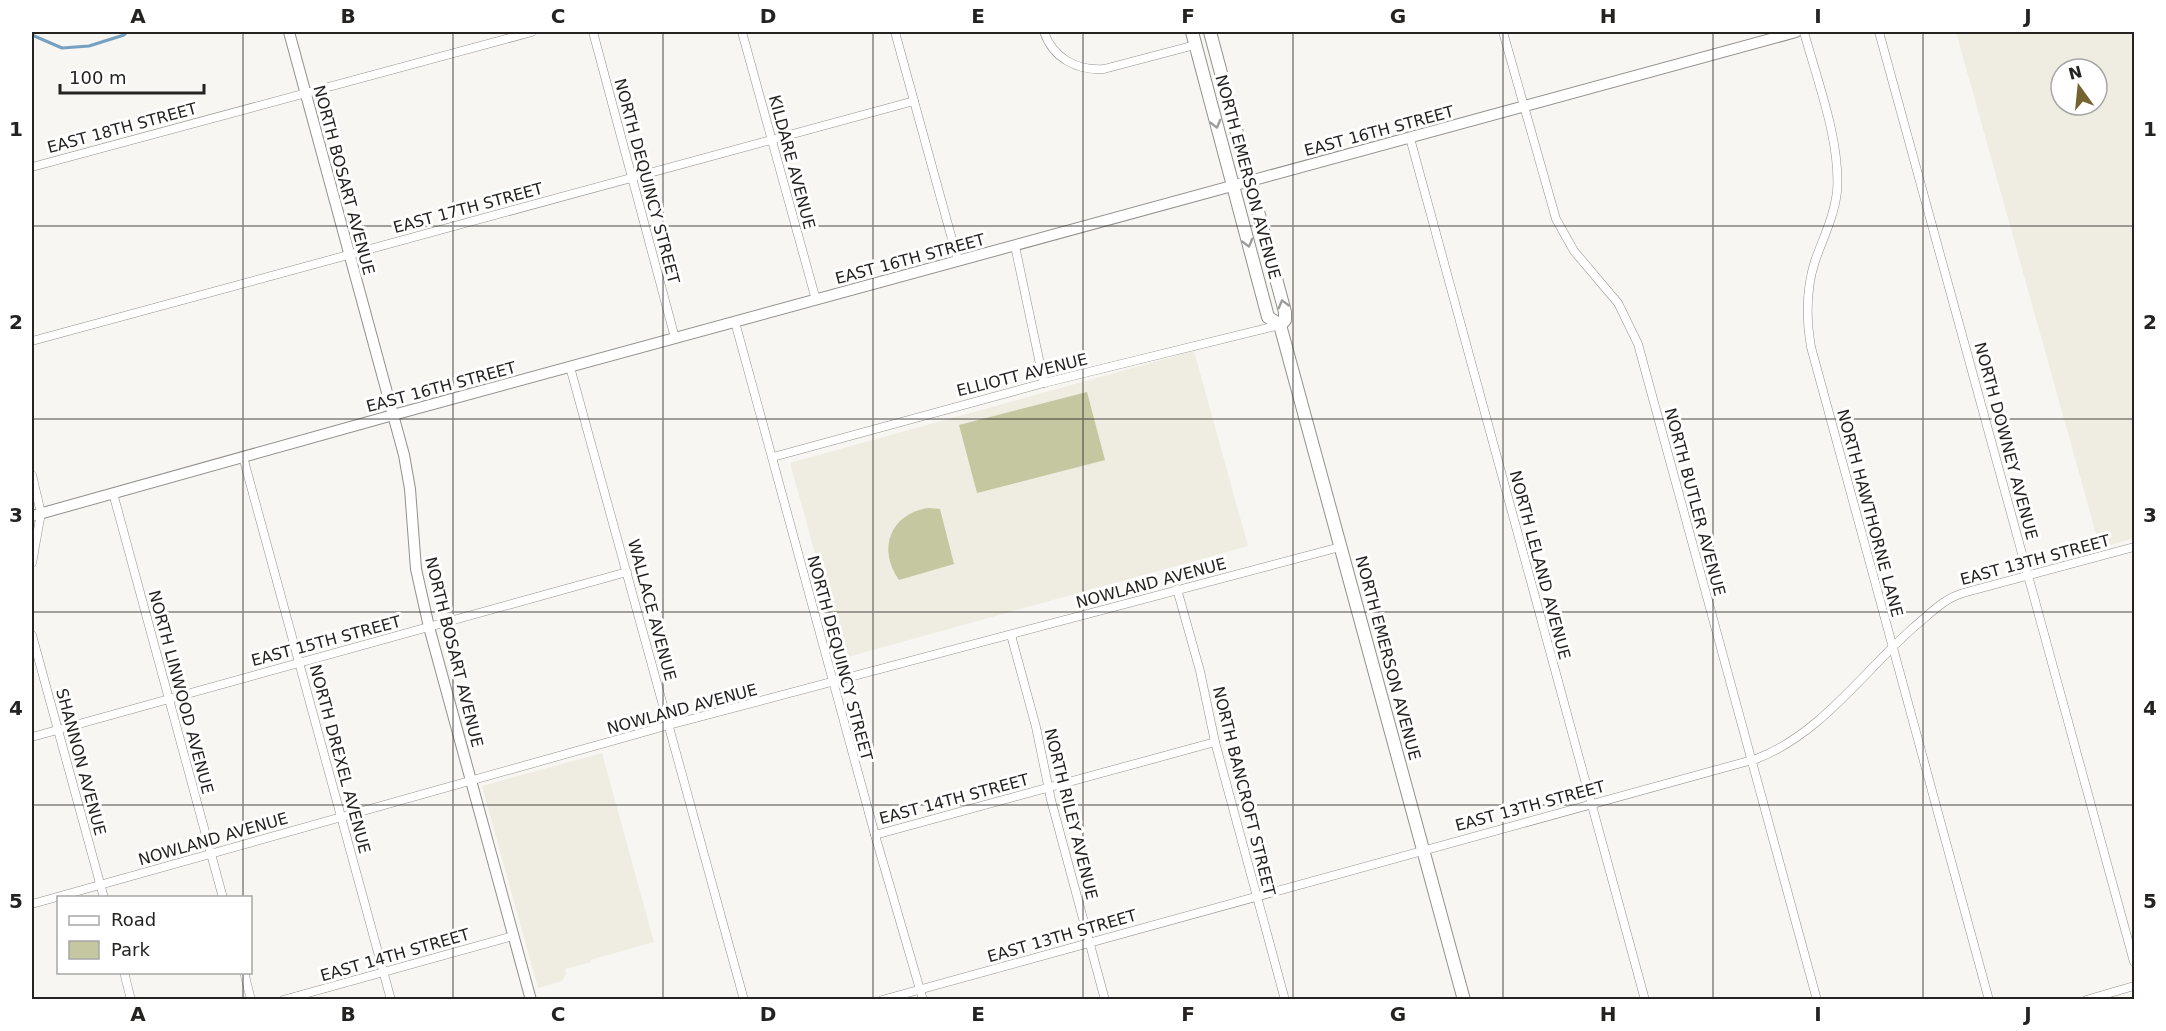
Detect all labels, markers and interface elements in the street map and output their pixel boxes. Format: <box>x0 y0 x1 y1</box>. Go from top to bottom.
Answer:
text: A <box>130 4 146 28</box>
text: B <box>340 4 356 28</box>
text: C <box>551 4 565 28</box>
text: D <box>760 4 776 28</box>
text: E <box>971 4 985 28</box>
text: F <box>1181 4 1195 28</box>
text: G <box>1390 4 1406 28</box>
text: H <box>1600 4 1616 28</box>
text: I <box>1814 4 1822 28</box>
text: J <box>2022 4 2032 28</box>
scale bar <box>60 57 204 95</box>
north arrow <box>2049 57 2109 117</box>
text: N <box>2066 62 2084 84</box>
text: 100 m <box>69 67 127 88</box>
street label: NORTH EMERSON AVENUE <box>1212 73 1284 281</box>
street label: NORTH DEQUINCY STREET <box>610 76 684 286</box>
street label: NORTH BOSART AVENUE <box>310 83 378 277</box>
street label: KILDARE AVENUE <box>765 93 819 231</box>
street label: EAST 18TH STREET <box>45 99 199 157</box>
street label: EAST 16TH STREET <box>1302 102 1456 160</box>
text: 1 <box>9 117 23 141</box>
text: 1 <box>2143 117 2157 141</box>
one-way arrow <box>1209 119 1222 129</box>
street label: EAST 17TH STREET <box>391 179 545 237</box>
street label: EAST 16TH STREET <box>833 230 987 288</box>
one-way arrow <box>1241 238 1254 248</box>
one-way arrow <box>1277 299 1290 309</box>
text: 2 <box>9 310 23 334</box>
text: 2 <box>2143 310 2157 334</box>
street label: NORTH DOWNEY AVENUE <box>1970 340 2042 542</box>
street label: ELLIOTT AVENUE <box>955 350 1089 400</box>
street label: EAST 16TH STREET <box>364 358 518 416</box>
street label: NORTH BUTLER AVENUE <box>1661 406 1729 598</box>
street label: NORTH HAWTHORNE LANE <box>1833 407 1907 619</box>
street label: NORTH LELAND AVENUE <box>1506 468 1574 662</box>
text: 3 <box>9 503 23 527</box>
text: 3 <box>2143 503 2157 527</box>
street label: EAST 13TH STREET <box>1958 531 2112 589</box>
street label: WALLACE AVENUE <box>624 537 680 683</box>
street label: NORTH DEQUINCY STREET <box>803 553 877 763</box>
street label: NOWLAND AVENUE <box>1074 554 1228 612</box>
street label: NORTH EMERSON AVENUE <box>1352 554 1424 762</box>
street label: NORTH BOSART AVENUE <box>421 555 487 749</box>
street label: NORTH LINWOOD AVENUE <box>145 588 217 796</box>
street label: EAST 15TH STREET <box>249 612 403 670</box>
street label: NORTH DREXEL AVENUE <box>306 662 374 856</box>
street label: NOWLAND AVENUE <box>605 680 759 738</box>
street label: NORTH BANCROFT STREET <box>1209 684 1279 898</box>
street label: SHANNON AVENUE <box>52 686 110 838</box>
text: 4 <box>9 696 23 720</box>
text: 4 <box>2143 696 2157 720</box>
street label: NORTH RILEY AVENUE <box>1041 726 1101 902</box>
street label: EAST 14TH STREET <box>877 770 1031 828</box>
street label: EAST 13TH STREET <box>1453 777 1607 835</box>
street label: NOWLAND AVENUE <box>136 809 290 869</box>
text: 5 <box>9 889 23 913</box>
text: 5 <box>2143 889 2157 913</box>
legend <box>57 896 252 974</box>
street label: EAST 13TH STREET <box>985 906 1139 966</box>
text: Road <box>111 909 156 930</box>
street label: EAST 14TH STREET <box>318 925 472 985</box>
text: Park <box>111 939 150 960</box>
text: A <box>130 1002 146 1026</box>
text: B <box>340 1002 356 1026</box>
text: C <box>551 1002 565 1026</box>
text: D <box>760 1002 776 1026</box>
text: E <box>971 1002 985 1026</box>
text: F <box>1181 1002 1195 1026</box>
text: G <box>1390 1002 1406 1026</box>
text: H <box>1600 1002 1616 1026</box>
text: I <box>1814 1002 1822 1026</box>
text: J <box>2022 1002 2032 1026</box>

